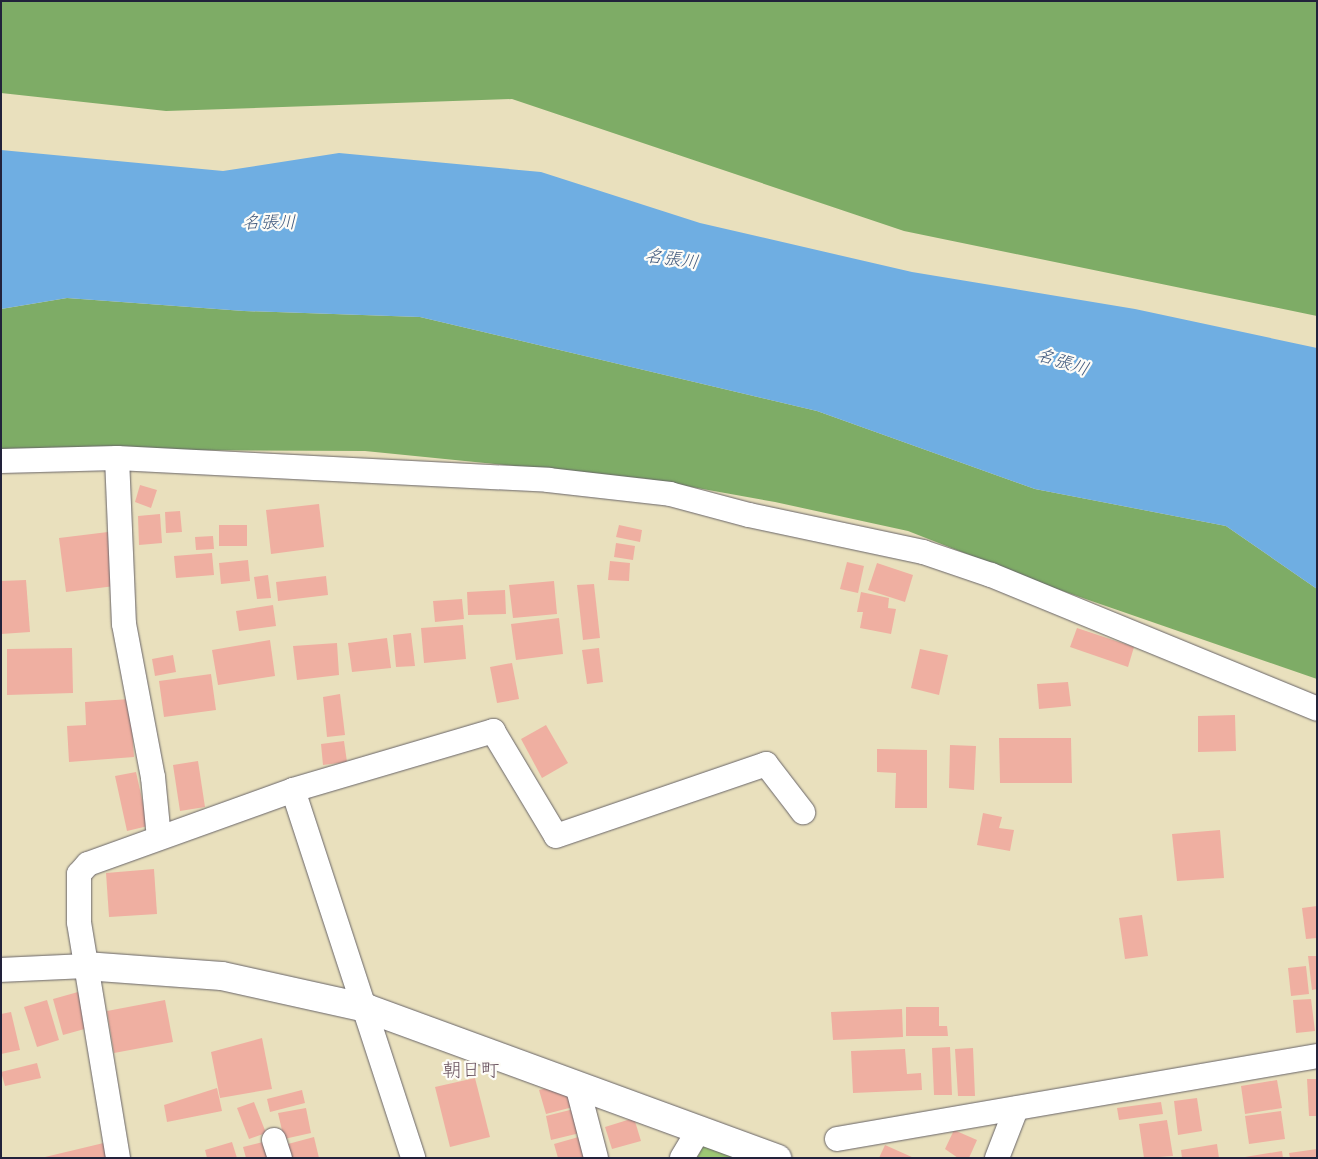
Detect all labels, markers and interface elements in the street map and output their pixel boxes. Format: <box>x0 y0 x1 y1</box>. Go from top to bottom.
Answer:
water label: 名張川 <box>242 210 296 232</box>
water label: 名張川 <box>644 244 700 272</box>
water label: 名張川 <box>1034 342 1092 380</box>
district label: 朝日町 <box>443 1058 499 1080</box>

